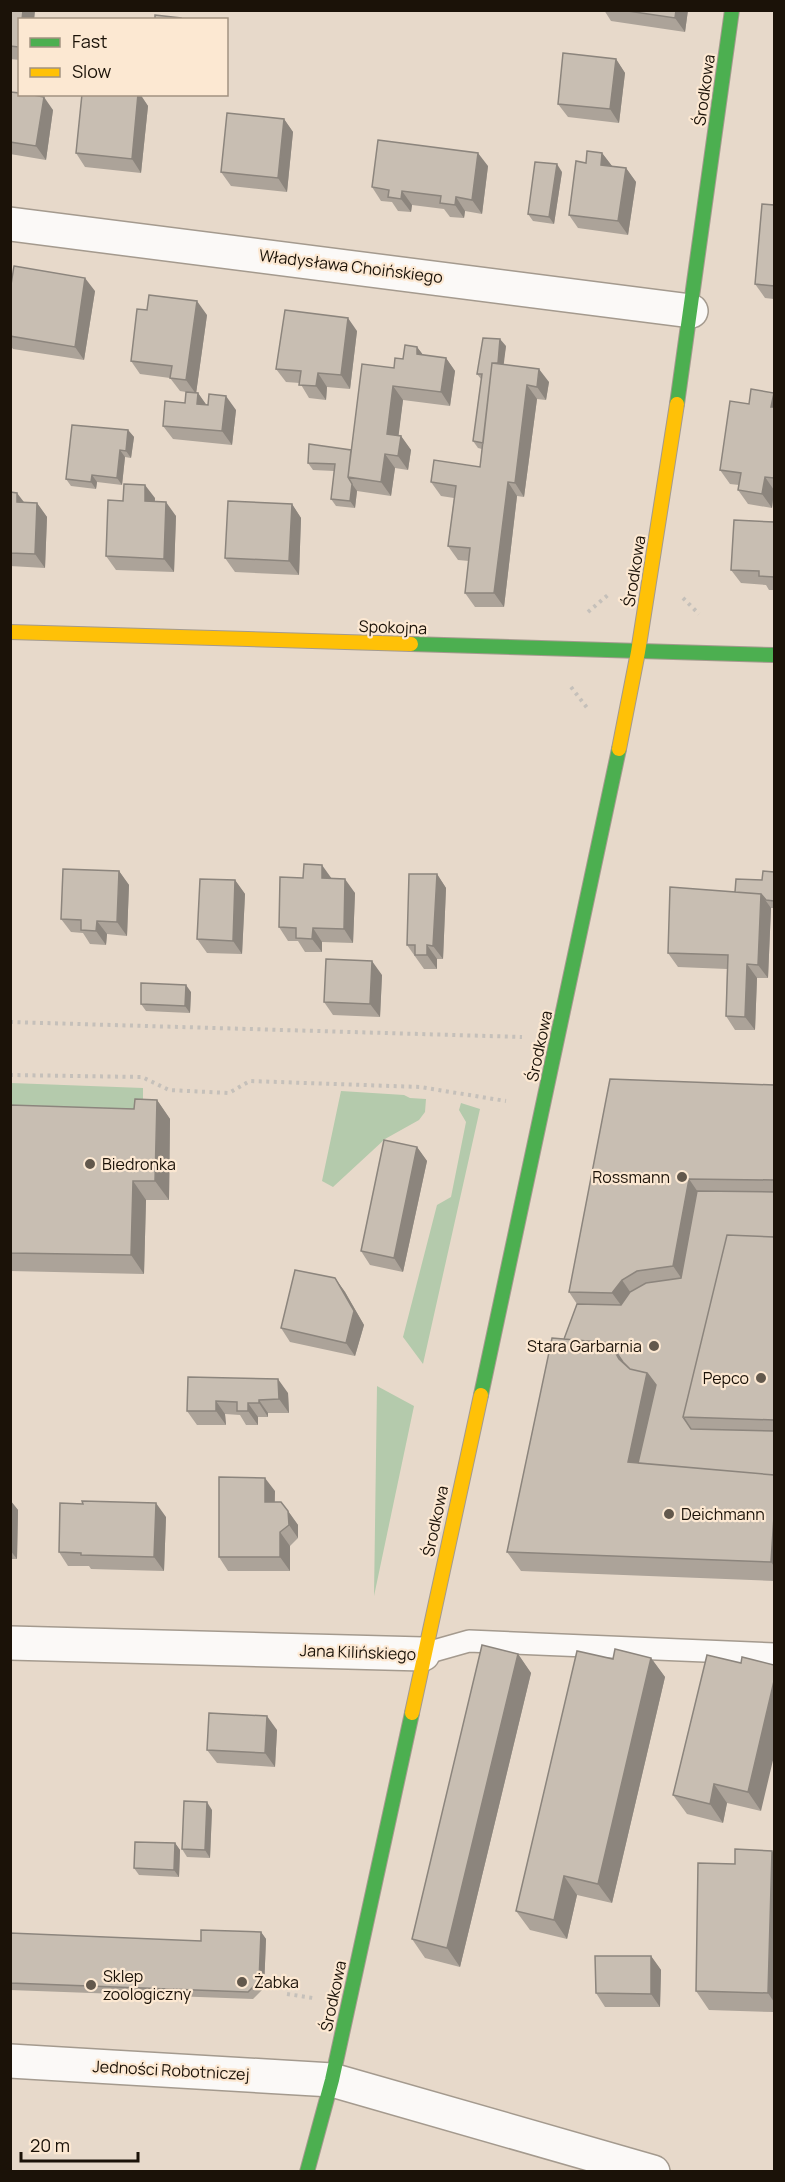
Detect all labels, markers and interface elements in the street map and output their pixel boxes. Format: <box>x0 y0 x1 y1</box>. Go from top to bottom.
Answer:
legend <box>18 18 228 96</box>
text: Fast <box>72 29 107 53</box>
street label: Środkowa <box>688 53 720 127</box>
text: Slow <box>72 59 112 83</box>
street label: Władysława Choińskiego <box>258 244 444 288</box>
street label: Środkowa <box>618 534 650 608</box>
street label: Spokojna <box>358 615 428 639</box>
street label: Środkowa <box>521 1008 557 1084</box>
place label: Biedronka <box>102 1153 176 1175</box>
marker: Biedronka <box>83 1157 97 1171</box>
place label: Rossmann <box>592 1166 670 1188</box>
marker: Rossmann <box>675 1170 689 1184</box>
place label: Stara Garbarnia <box>527 1335 642 1357</box>
marker: Stara Garbarnia <box>647 1339 661 1353</box>
place label: Pepco <box>703 1367 749 1389</box>
marker: Pepco <box>754 1371 768 1385</box>
street label: Środkowa <box>417 1483 453 1559</box>
place label: Deichmann <box>681 1503 765 1525</box>
marker: Deichmann <box>662 1507 676 1521</box>
street label: Jana Kilińskiego <box>299 1639 417 1665</box>
street label: Środkowa <box>315 1958 351 2034</box>
place label: Sklep zoologiczny <box>103 1965 192 2005</box>
place label: Żabka <box>254 1971 299 1993</box>
marker: Żabka <box>235 1975 249 1989</box>
marker: Sklep zoologiczny <box>84 1978 98 1992</box>
street label: Jedności Robotniczej <box>92 2055 250 2085</box>
scale bar <box>21 2125 138 2163</box>
text: 20 m <box>30 2133 70 2157</box>

